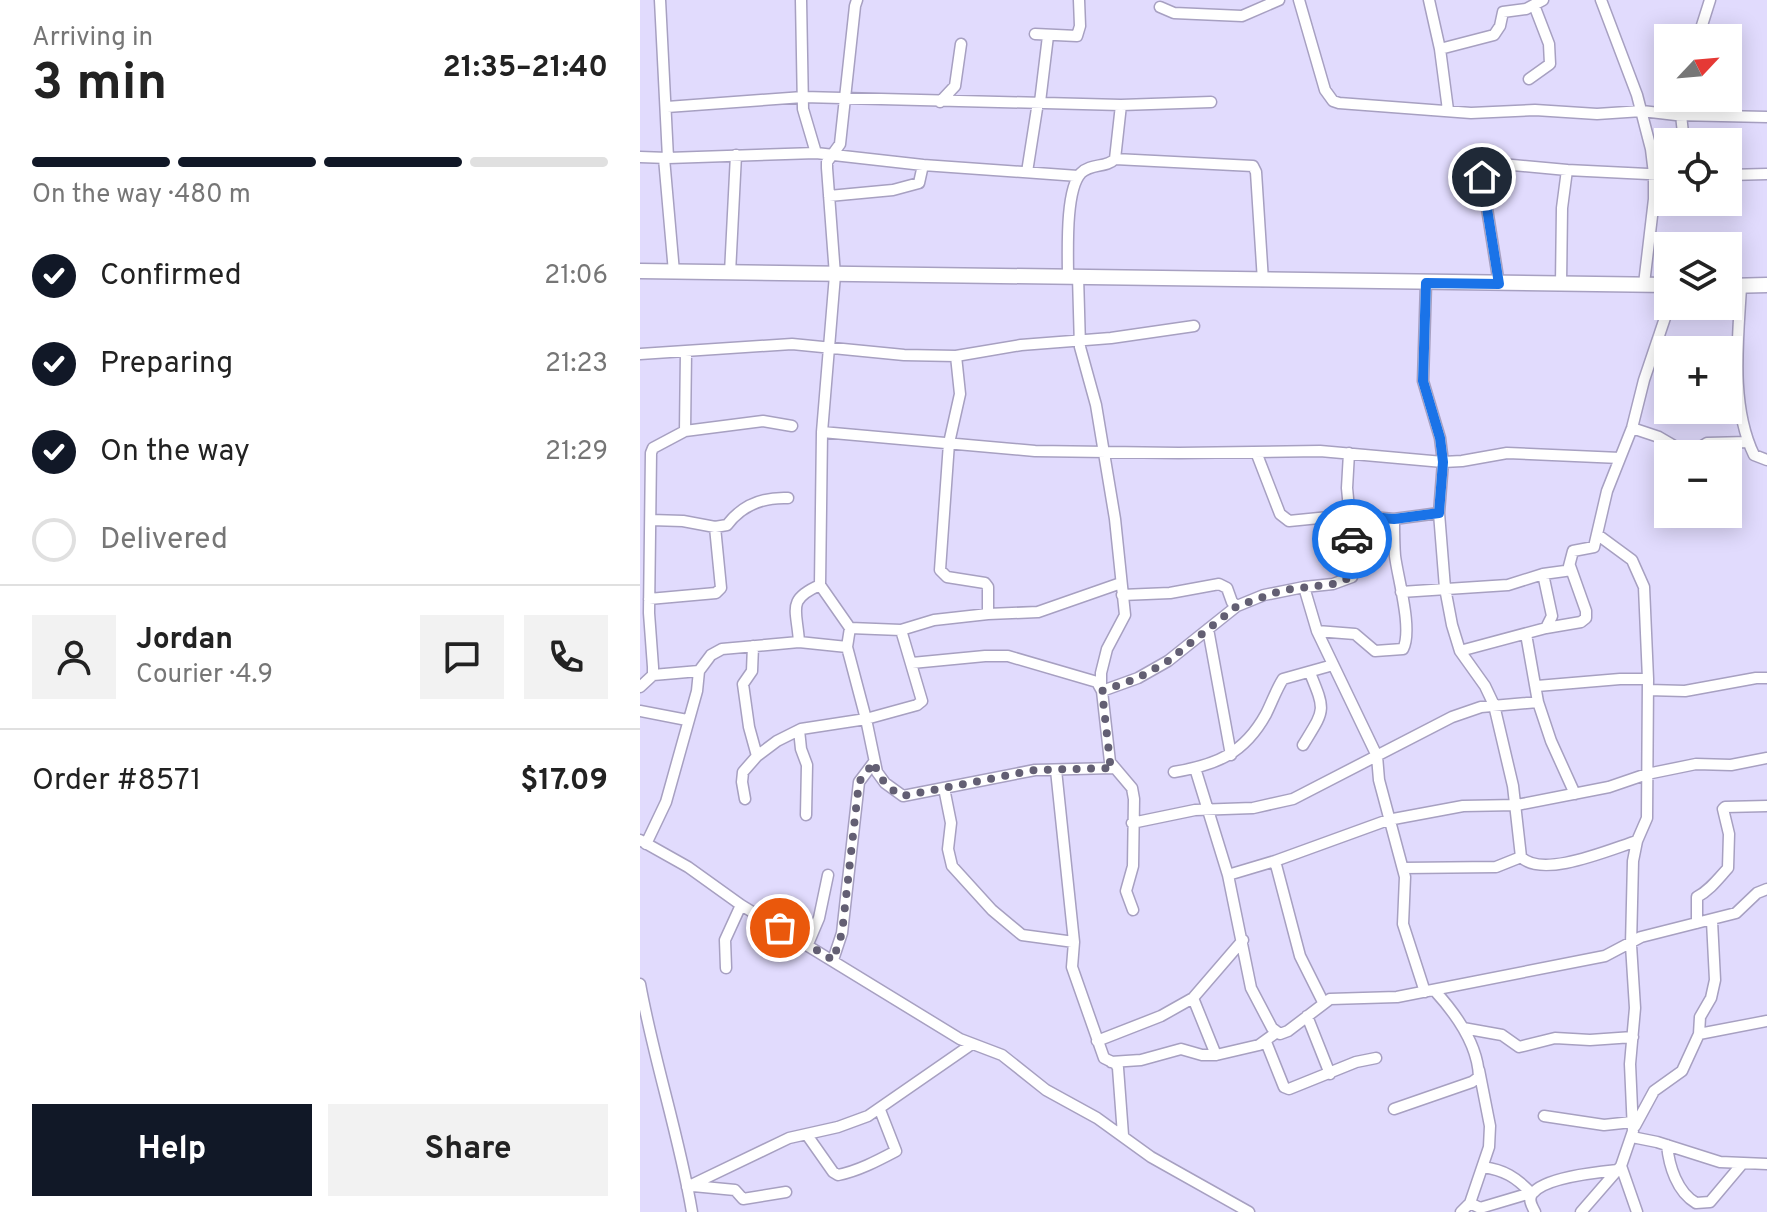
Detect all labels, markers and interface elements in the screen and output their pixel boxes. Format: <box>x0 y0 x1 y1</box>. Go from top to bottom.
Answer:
text: Arriving in <box>32 22 153 55</box>
north arrow <box>1654 24 1742 112</box>
map controls <box>1654 24 1742 528</box>
text: 21:35–21:40 <box>442 50 608 87</box>
text: 3 min <box>32 52 167 118</box>
button: locate <box>1654 128 1742 216</box>
pin <box>1448 143 1516 211</box>
icon: home <box>1460 155 1504 199</box>
text: On the way · 480 m <box>32 179 251 212</box>
button: layers <box>1654 232 1742 320</box>
icon: check <box>32 254 76 298</box>
text: Confirmed <box>100 258 242 295</box>
text: 21:06 <box>544 260 608 293</box>
button: + <box>1654 336 1742 424</box>
icon: check <box>32 342 76 386</box>
text: Preparing <box>100 346 233 383</box>
text: 21:23 <box>545 348 608 381</box>
icon: check <box>32 430 76 474</box>
text: On the way <box>100 434 250 471</box>
text: 21:29 <box>545 436 608 469</box>
button: − <box>1654 440 1742 528</box>
courier <box>1312 499 1392 579</box>
icon: car <box>1330 517 1374 561</box>
text: Delivered <box>100 522 228 559</box>
button: person <box>32 615 116 699</box>
button: chat <box>420 615 504 699</box>
button: phone <box>524 615 608 699</box>
text: Jordan <box>136 622 233 659</box>
text: Courier · 4.9 <box>136 659 273 692</box>
text: Order #8571 <box>32 763 202 800</box>
text: $17.09 <box>520 763 608 800</box>
pin <box>746 894 814 962</box>
icon: bag <box>758 906 802 950</box>
button: Help <box>32 1104 312 1196</box>
button: Share <box>328 1104 608 1196</box>

